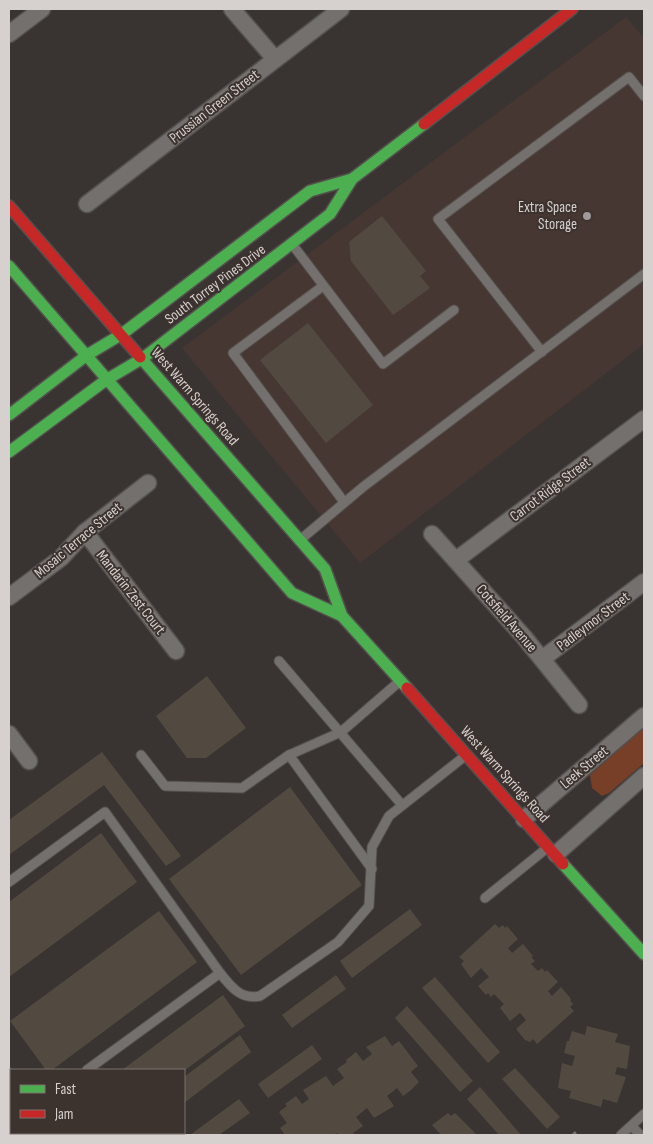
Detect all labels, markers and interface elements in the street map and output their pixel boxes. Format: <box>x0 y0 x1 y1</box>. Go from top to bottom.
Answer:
street label: Prussian Green Street <box>166 65 263 147</box>
place label: Extra Space Storage <box>518 198 577 234</box>
marker: Extra Space Storage <box>581 210 593 222</box>
street label: South Torrey Pines Drive <box>161 240 270 329</box>
street label: West Warm Springs Road <box>147 343 243 449</box>
street label: Carrot Ridge Street <box>506 453 595 526</box>
street label: Mosaic Terrace Street <box>31 498 126 583</box>
street label: Mandarin Zest Court <box>92 546 170 639</box>
street label: Cotsfield Avenue <box>472 580 541 656</box>
street label: Padleymor Street <box>553 587 634 655</box>
street label: West Warm Springs Road <box>456 722 553 827</box>
street label: Leek Street <box>556 741 613 793</box>
legend <box>10 1069 185 1134</box>
text: Fast <box>55 1080 77 1099</box>
text: Jam <box>54 1105 73 1124</box>

